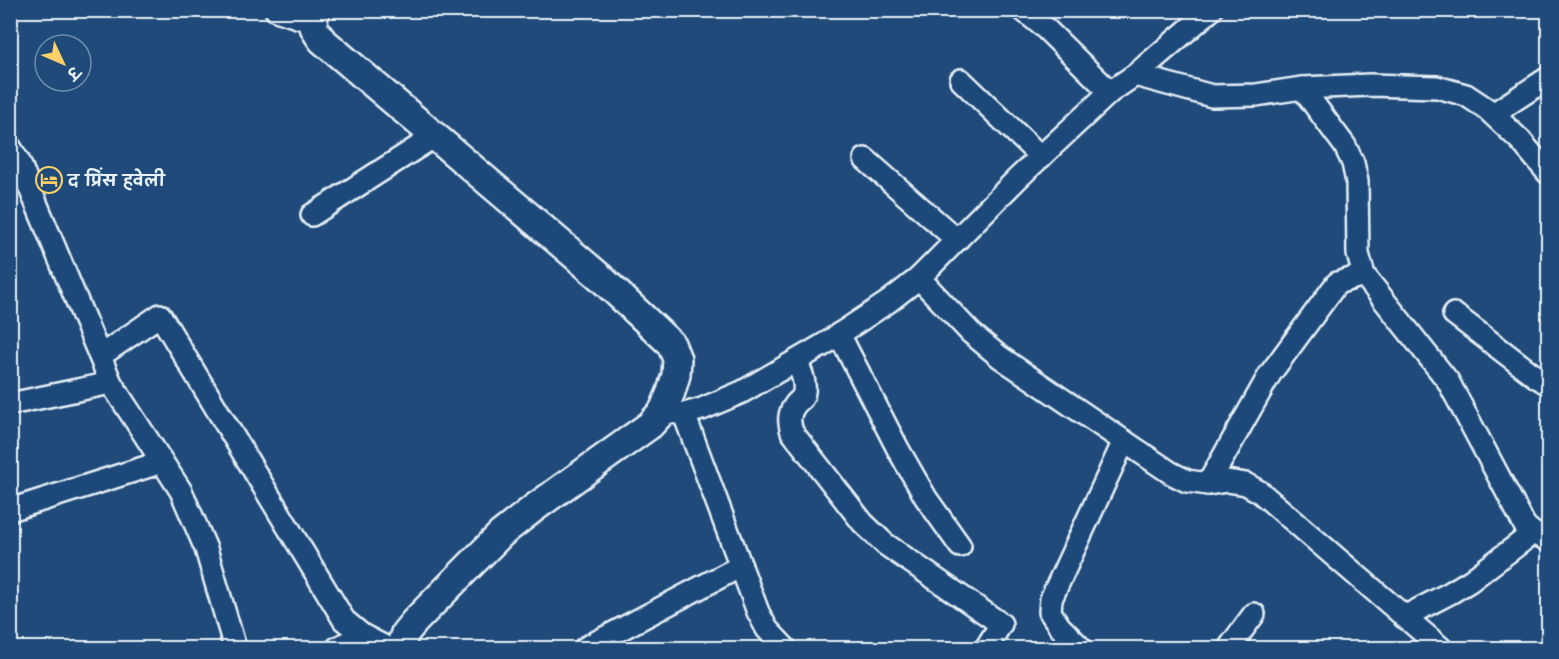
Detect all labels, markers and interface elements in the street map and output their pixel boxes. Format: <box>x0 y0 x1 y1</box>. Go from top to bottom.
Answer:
north arrow <box>33 33 93 93</box>
text: उ <box>61 60 86 85</box>
hotel icon: द प्रिंस हवेली <box>34 165 64 195</box>
place label: द प्रिंस हवेली <box>66 167 166 192</box>

